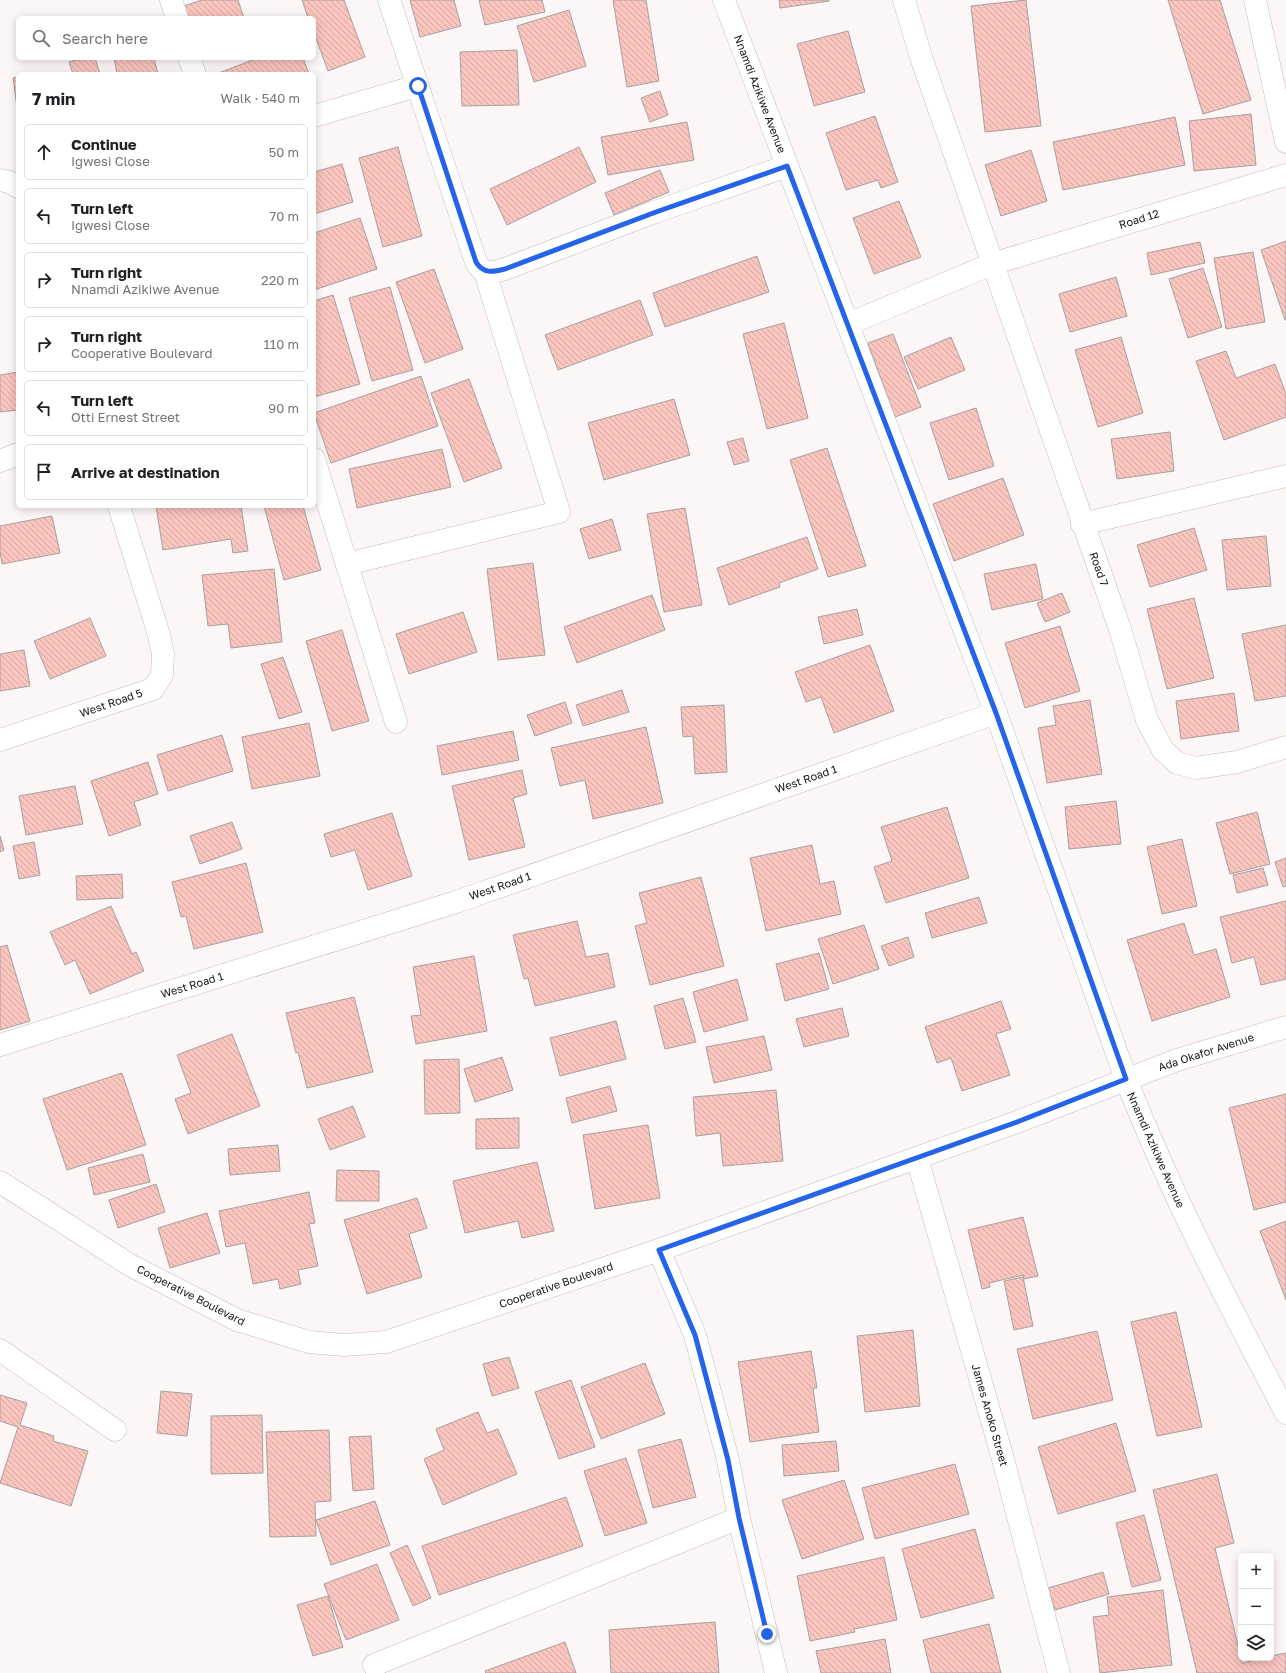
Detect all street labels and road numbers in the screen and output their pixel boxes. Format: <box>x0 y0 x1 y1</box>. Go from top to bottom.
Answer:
street label: Nnamdi Azikiwe Avenue <box>732 33 789 155</box>
street label: Road 12 <box>1117 206 1161 231</box>
street label: Road 7 <box>1087 550 1112 588</box>
street label: West Road 5 <box>78 686 144 719</box>
street label: West Road 1 <box>773 762 838 795</box>
street label: West Road 1 <box>467 869 532 902</box>
street label: West Road 1 <box>159 969 225 1000</box>
street label: Ada Okafor Avenue <box>1156 1030 1255 1073</box>
street label: Nnamdi Azikiwe Avenue <box>1125 1090 1188 1210</box>
street label: Cooperative Boulevard <box>497 1259 615 1310</box>
street label: Cooperative Boulevard <box>135 1262 248 1328</box>
street label: James Anoko Street <box>970 1362 1011 1467</box>

